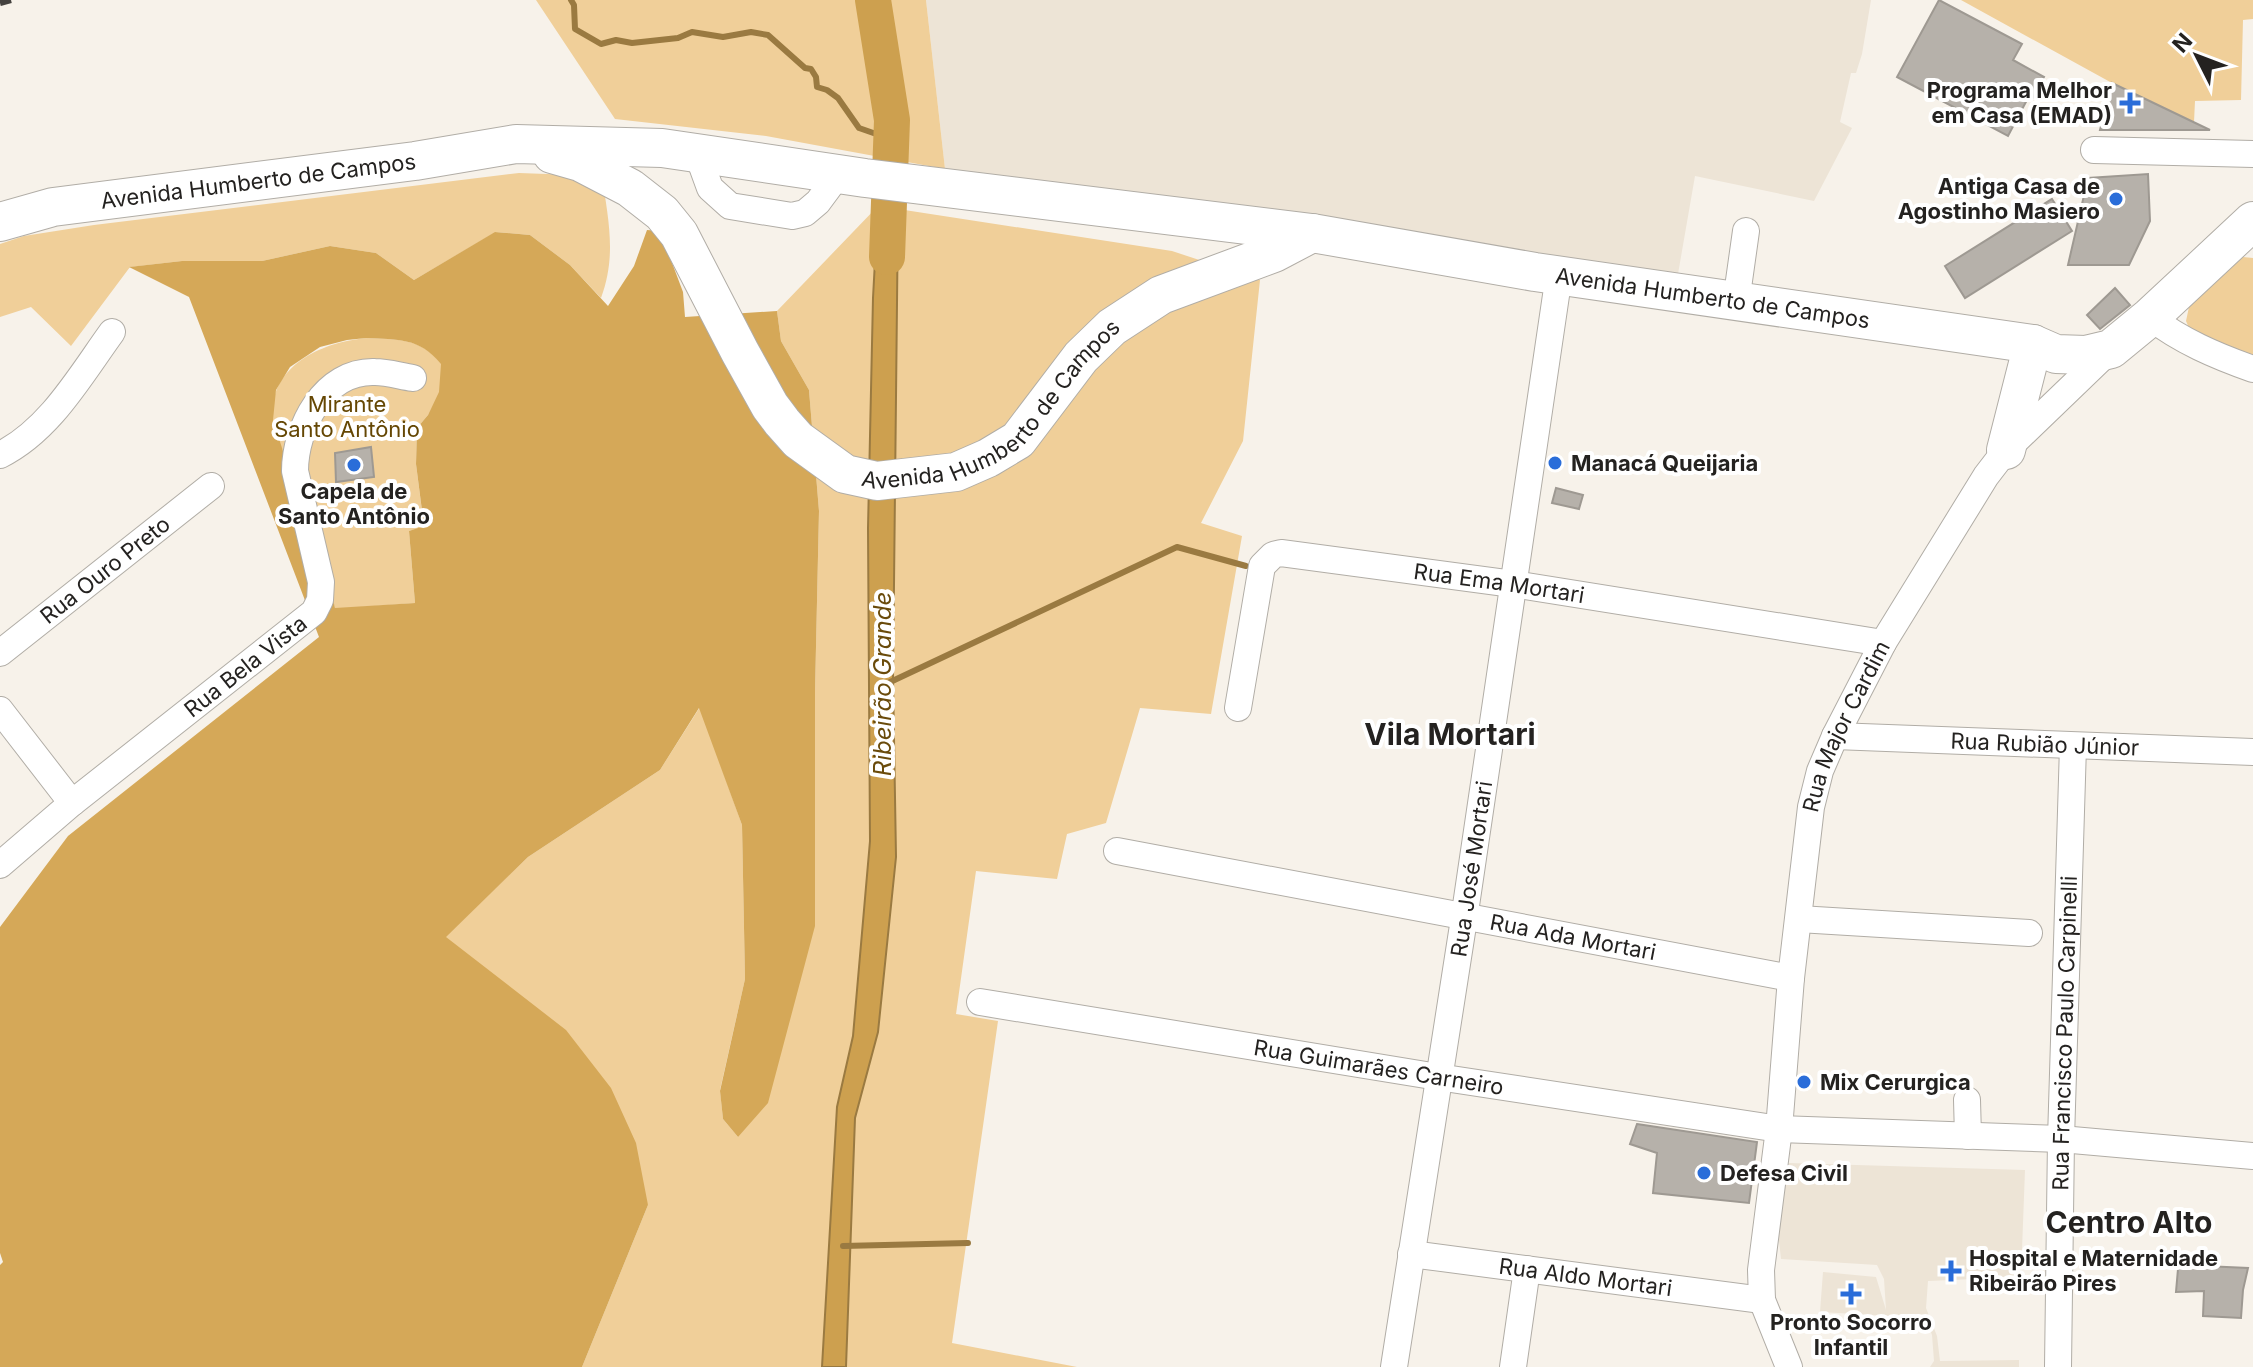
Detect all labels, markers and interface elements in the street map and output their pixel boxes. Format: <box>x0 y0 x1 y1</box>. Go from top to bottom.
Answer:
north arrow <box>2157 16 2237 96</box>
text: N <box>2167 28 2197 58</box>
place label: Programa Melhor em Casa (EMAD) <box>1927 77 2112 128</box>
marker: Programa Melhor em Casa (EMAD) <box>2119 92 2141 114</box>
street label: Avenida Humberto de Campos <box>99 148 417 214</box>
place label: Antiga Casa de Agostinho Masiero <box>1898 173 2100 224</box>
marker: Antiga Casa de Agostinho Masiero <box>2107 190 2125 208</box>
street label: Avenida Humberto de Campos <box>1554 262 1872 333</box>
street label: Avenida Humberto de Campos <box>859 314 1125 494</box>
park label: Mirante Santo Antônio <box>274 391 420 442</box>
place label: Manacá Queijaria <box>1571 450 1758 476</box>
marker: Manacá Queijaria <box>1546 454 1564 472</box>
marker: Capela de Santo Antônio <box>345 456 363 474</box>
place label: Capela de Santo Antônio <box>278 478 430 529</box>
street label: Rua Ouro Preto <box>35 511 175 629</box>
street label: Rua Ema Mortari <box>1412 558 1586 608</box>
water label: Ribeirão Grande <box>868 592 897 776</box>
street label: Rua Bela Vista <box>179 610 312 722</box>
street label: Rua Major Cardim <box>1797 636 1895 815</box>
district label: Vila Mortari <box>1364 716 1536 752</box>
street label: Rua Rubião Júnior <box>1950 727 2140 761</box>
street label: Rua José Mortari <box>1445 779 1497 959</box>
street label: Rua Francisco Paulo Carpinelli <box>2047 875 2082 1191</box>
street label: Rua Ada Mortari <box>1488 909 1658 965</box>
street label: Rua Guimarães Carneiro <box>1252 1034 1506 1100</box>
place label: Mix Cerurgica <box>1820 1069 1971 1095</box>
marker: Mix Cerurgica <box>1795 1073 1813 1091</box>
place label: Defesa Civil <box>1720 1160 1848 1186</box>
marker: Defesa Civil <box>1695 1164 1713 1182</box>
district label: Centro Alto <box>2046 1204 2212 1240</box>
place label: Hospital e Maternidade Ribeirão Pires <box>1969 1245 2218 1296</box>
street label: Rua Aldo Mortari <box>1497 1253 1674 1301</box>
marker: Hospital e Maternidade Ribeirão Pires <box>1940 1260 1962 1282</box>
marker: Pronto Socorro Infantil <box>1840 1283 1862 1305</box>
place label: Pronto Socorro Infantil <box>1770 1309 1932 1360</box>

